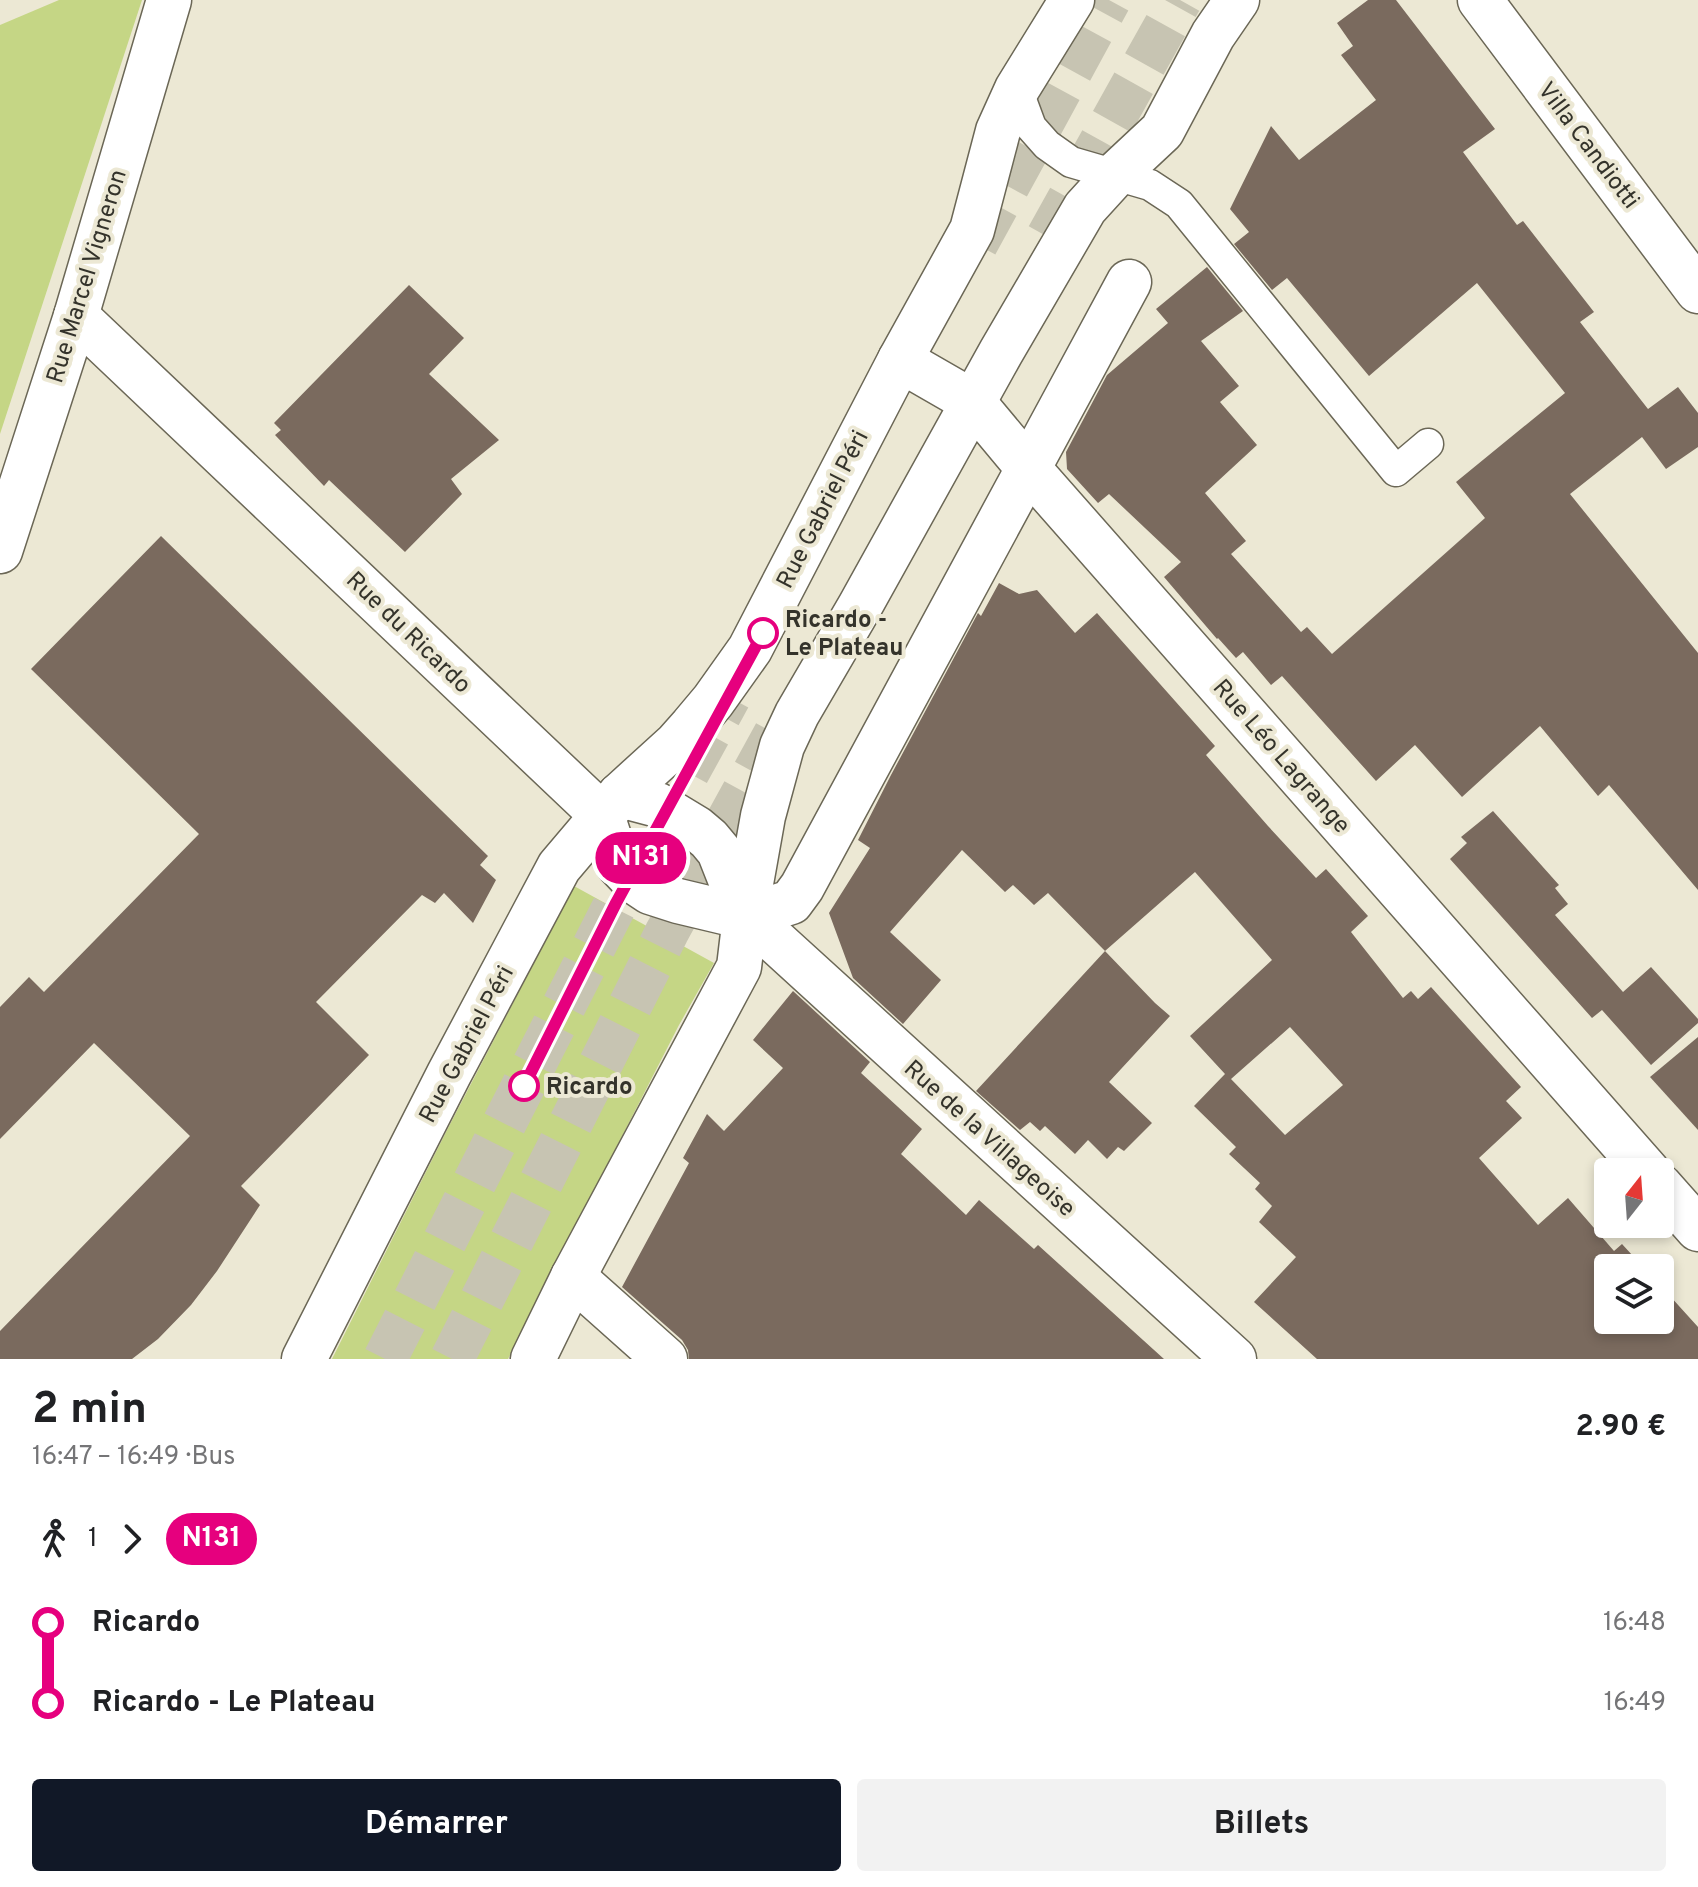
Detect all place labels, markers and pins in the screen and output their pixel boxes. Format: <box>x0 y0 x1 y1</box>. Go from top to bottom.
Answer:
place label: Ricardo - Le Plateau <box>785 606 903 664</box>
marker: Ricardo - Le Plateau <box>748 618 778 648</box>
marker: Ricardo <box>509 1071 539 1101</box>
place label: Ricardo <box>546 1073 633 1103</box>

